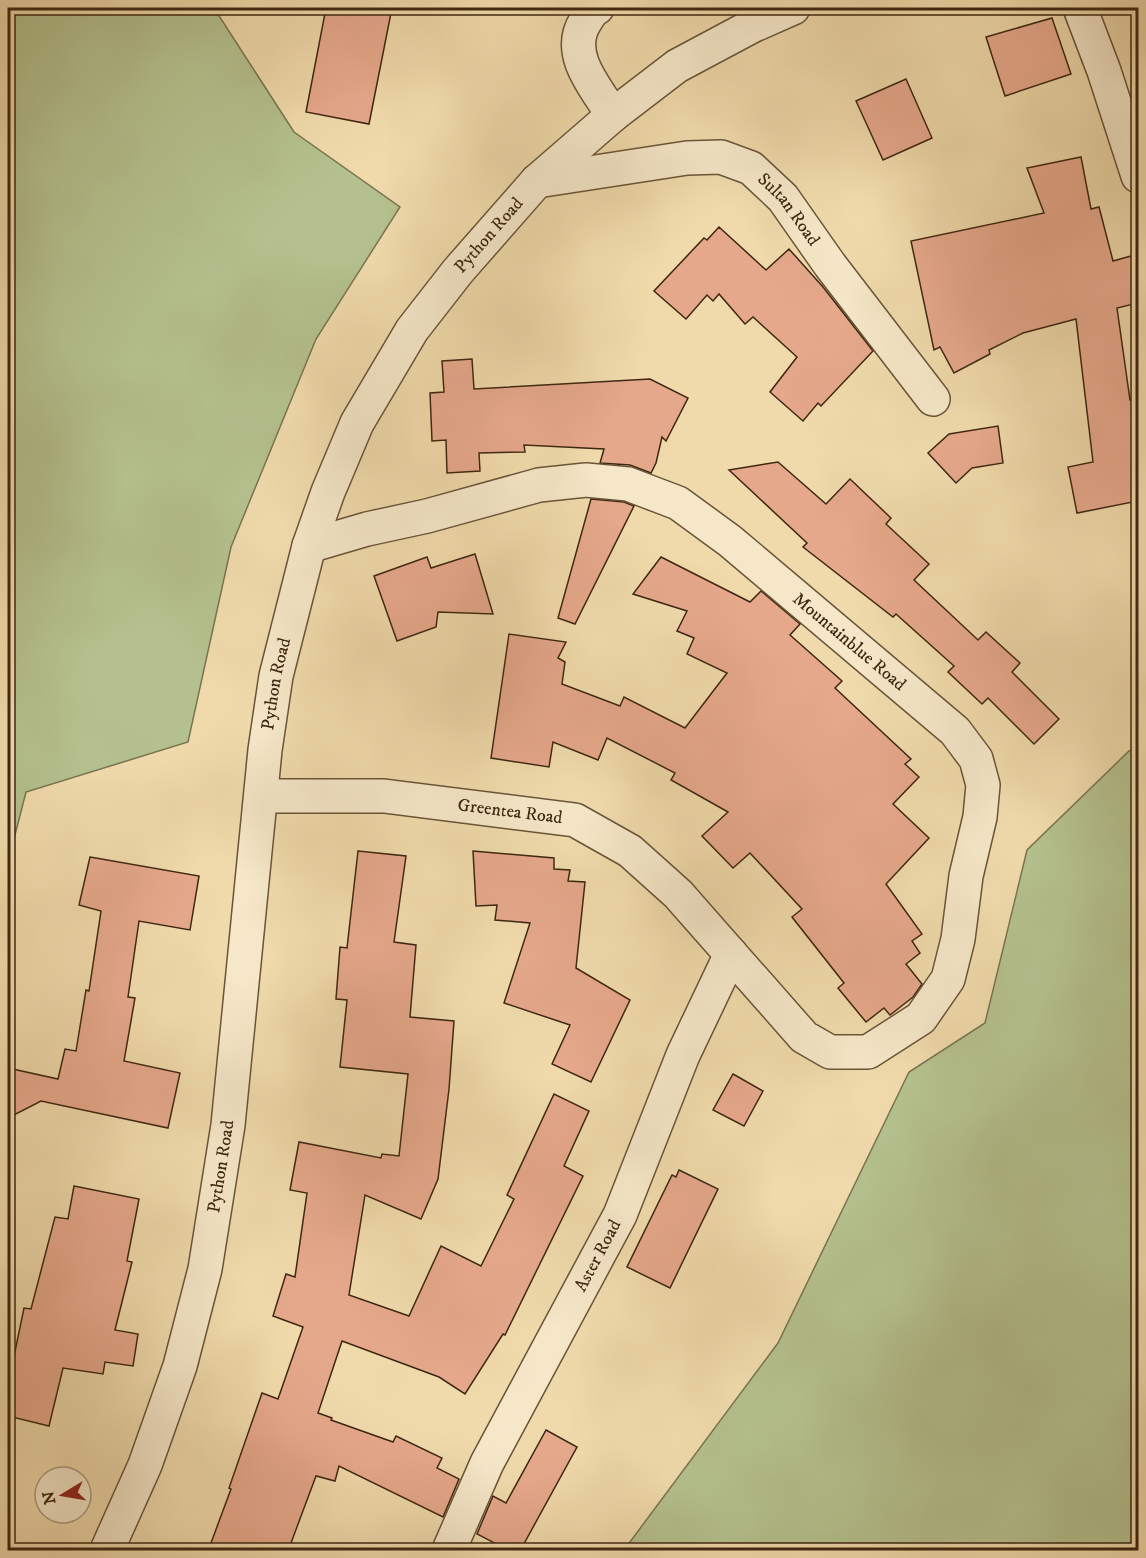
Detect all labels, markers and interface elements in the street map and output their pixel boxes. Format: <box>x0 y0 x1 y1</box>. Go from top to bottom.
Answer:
street label: Sultan Road <box>753 169 824 250</box>
street label: Python Road <box>450 193 528 278</box>
street label: Mountainblue Road <box>788 588 910 696</box>
street label: Python Road <box>257 635 296 732</box>
street label: Greentea Road <box>456 794 564 829</box>
street label: Python Road <box>203 1119 239 1214</box>
street label: Aster Road <box>570 1216 626 1296</box>
north arrow <box>33 1465 93 1525</box>
text: N <box>38 1489 60 1506</box>

